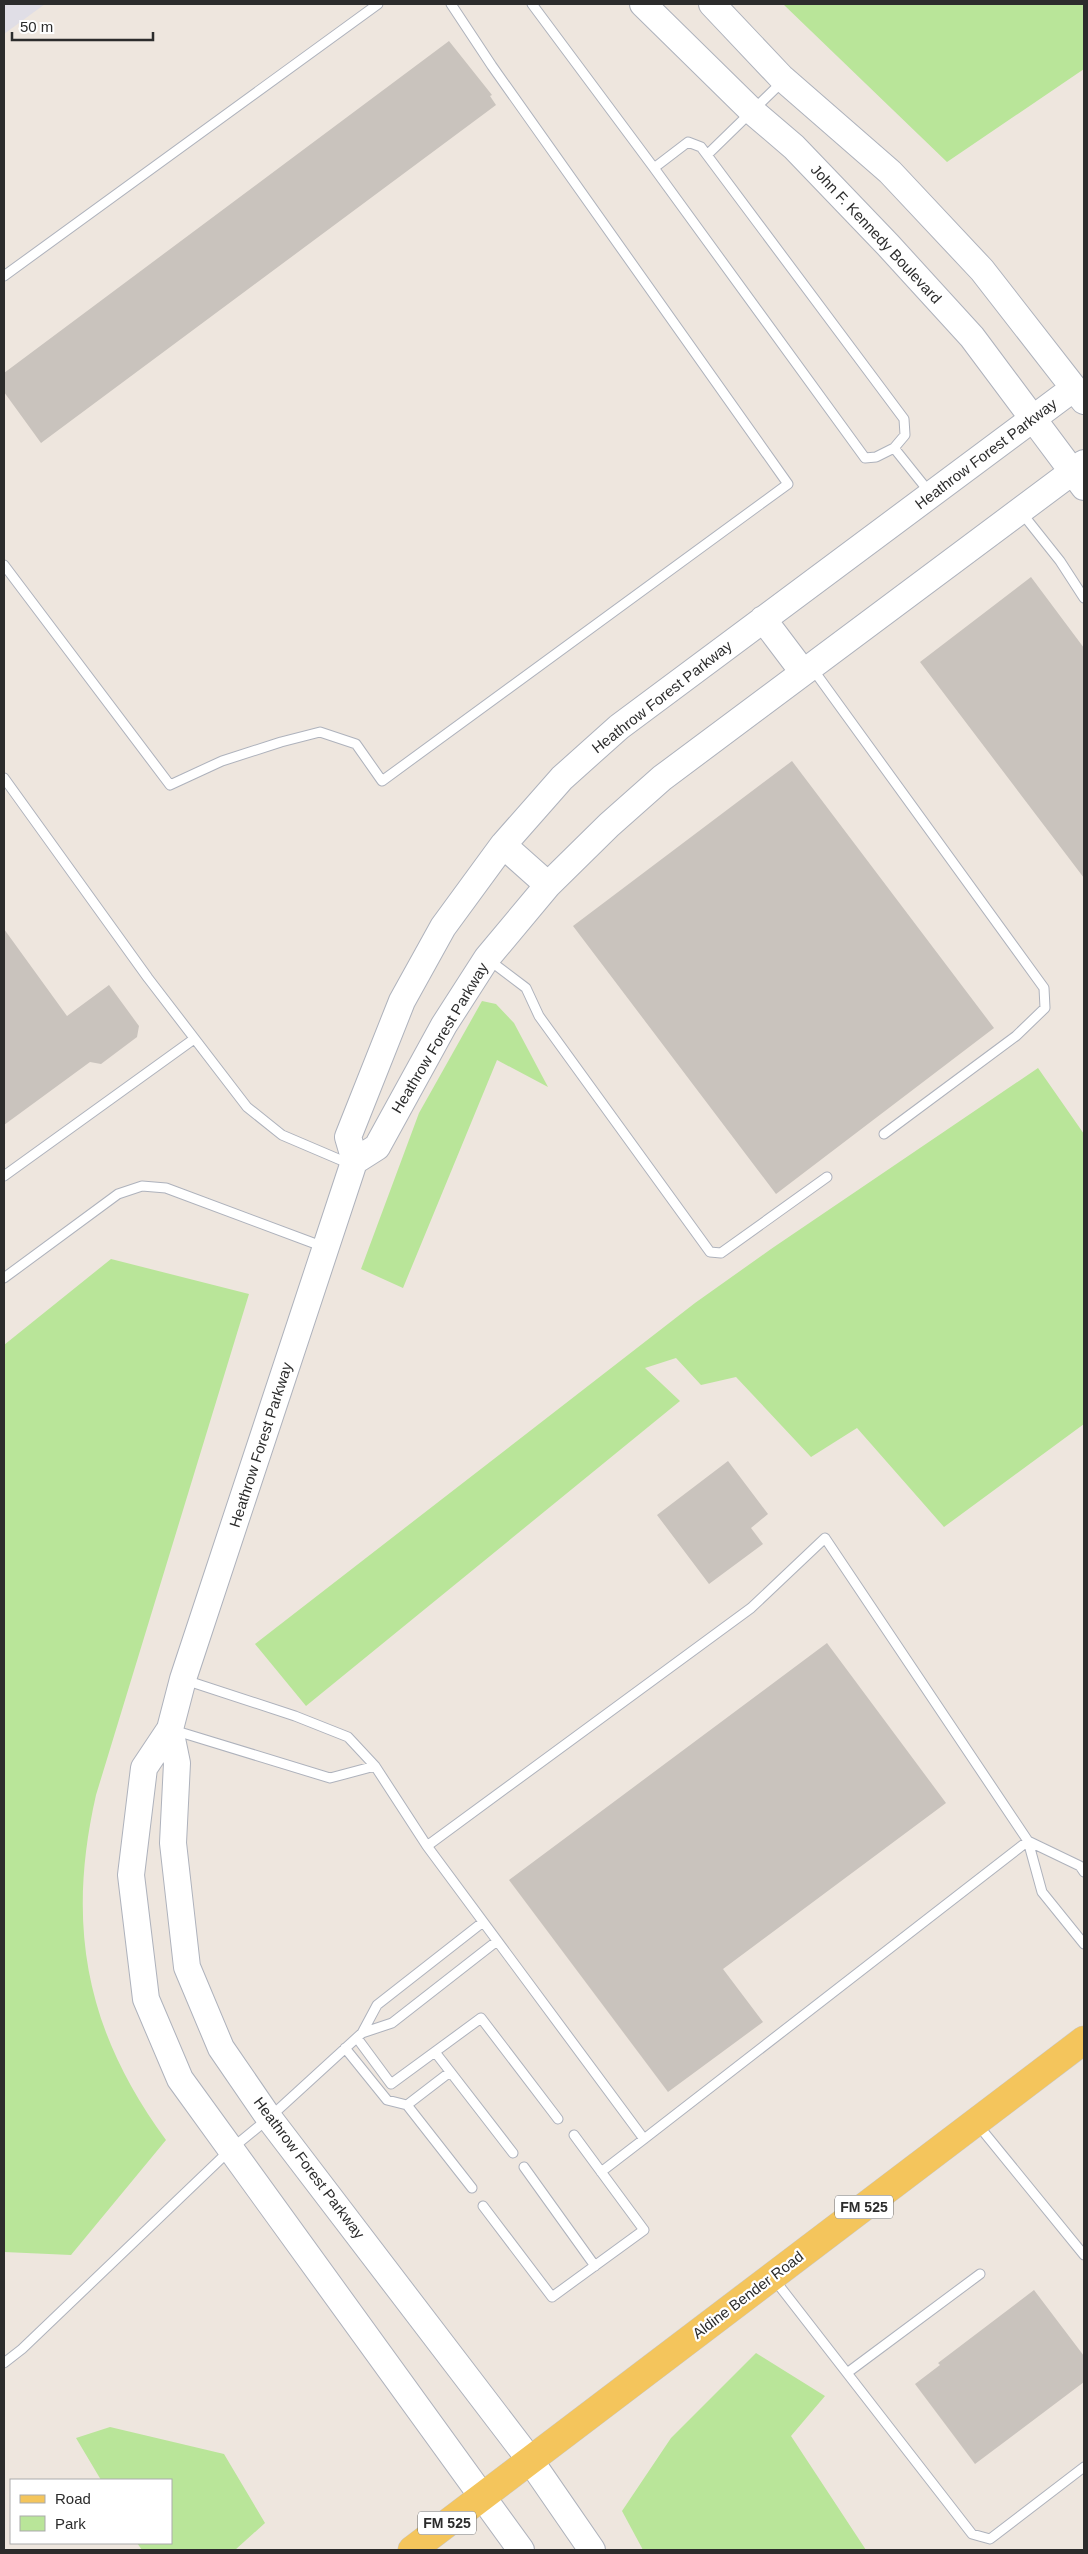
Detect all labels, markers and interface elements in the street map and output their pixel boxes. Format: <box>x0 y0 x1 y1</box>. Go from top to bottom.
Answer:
scale bar <box>12 10 154 42</box>
text: 50 m <box>20 18 53 35</box>
street label: John F. Kennedy Boulevard <box>808 161 945 307</box>
street label: Heathrow Forest Parkway <box>912 395 1060 512</box>
street label: Heathrow Forest Parkway <box>588 636 735 756</box>
street label: Heathrow Forest Parkway <box>388 959 492 1116</box>
street label: Heathrow Forest Parkway <box>226 1360 295 1530</box>
street label: Heathrow Forest Parkway <box>251 2094 368 2242</box>
road number: FM 525 <box>835 2196 893 2218</box>
street label: Aldine Bender Road <box>689 2247 806 2342</box>
legend <box>10 2479 172 2544</box>
text: Road <box>55 2490 91 2507</box>
road number: FM 525 <box>418 2512 476 2534</box>
text: Park <box>55 2515 86 2532</box>

